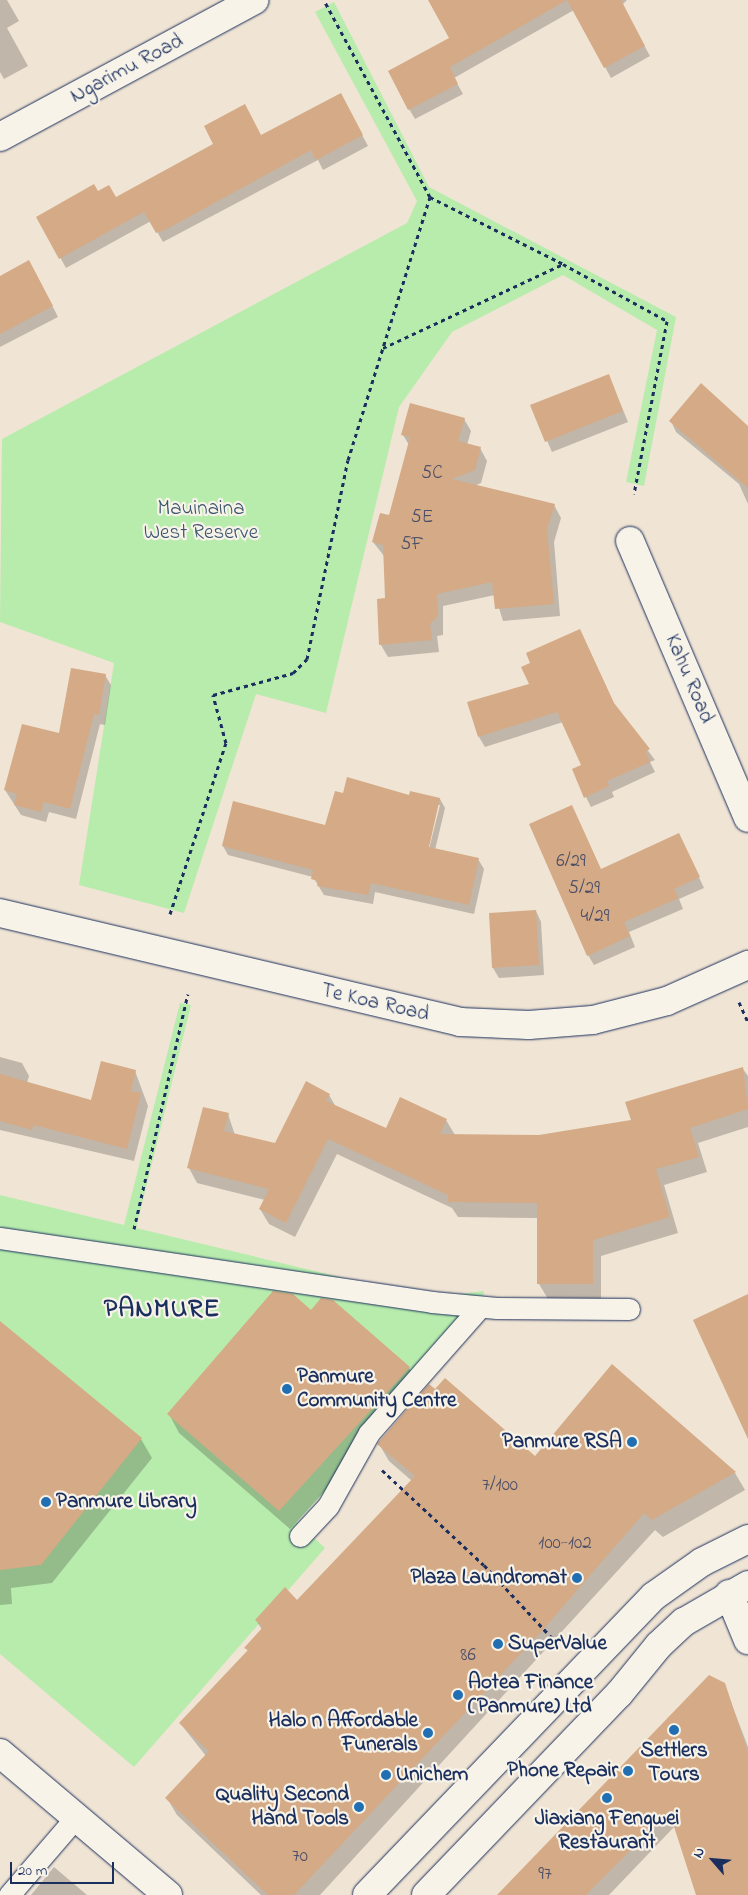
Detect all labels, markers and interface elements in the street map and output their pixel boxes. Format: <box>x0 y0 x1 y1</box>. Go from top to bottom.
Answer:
street label: Ngarimu Road <box>66 29 188 109</box>
house number: 5C <box>421 463 443 485</box>
park label: Mauinaina West Reserve <box>144 496 258 546</box>
house number: 5E <box>411 507 433 529</box>
house number: 5F <box>400 534 424 556</box>
street label: Kahu Road <box>659 631 719 727</box>
house number: 6/29 <box>556 851 586 873</box>
house number: 5/29 <box>568 878 600 900</box>
house number: 4/29 <box>581 906 609 928</box>
street label: Te Koa Road <box>319 978 431 1028</box>
district label: PANMURE <box>103 1295 221 1327</box>
place label: Panmure Community Centre <box>297 1364 456 1414</box>
marker: Panmure Community Centre <box>281 1383 293 1395</box>
place label: Panmure RSA <box>502 1429 622 1455</box>
marker: Panmure RSA <box>626 1436 638 1448</box>
house number: 7/100 <box>482 1475 518 1497</box>
place label: Panmure Library <box>56 1489 197 1515</box>
marker: Panmure Library <box>40 1496 52 1508</box>
house number: 100-102 <box>538 1533 592 1555</box>
place label: Plaza Laundromat <box>411 1565 567 1591</box>
marker: Plaza Laundromat <box>571 1572 583 1584</box>
place label: SuperValue <box>508 1631 607 1657</box>
marker: SuperValue <box>492 1638 504 1650</box>
house number: 86 <box>460 1645 476 1667</box>
place label: Aotea Finance (Panmure) Ltd <box>468 1670 593 1720</box>
marker: Aotea Finance (Panmure) Ltd <box>452 1689 464 1701</box>
place label: Halo n Affordable Funerals <box>268 1708 418 1758</box>
marker: Settlers Tours <box>668 1724 680 1736</box>
marker: Halo n Affordable Funerals <box>422 1727 434 1739</box>
place label: Settlers Tours <box>640 1738 708 1788</box>
place label: Phone Repair <box>507 1758 618 1784</box>
place label: Unichem <box>396 1762 468 1788</box>
marker: Phone Repair <box>622 1765 634 1777</box>
marker: Unichem <box>380 1769 392 1781</box>
place label: Quality Second Hand Tools <box>216 1782 349 1832</box>
marker: Jiaxiang Fengwei Restaurant <box>601 1792 613 1804</box>
marker: Quality Second Hand Tools <box>353 1801 365 1813</box>
place label: Jiaxiang Fengwei Restaurant <box>535 1806 679 1856</box>
north arrow <box>688 1835 738 1885</box>
text: N <box>688 1844 711 1862</box>
house number: 70 <box>292 1846 308 1868</box>
scale bar <box>12 1852 116 1884</box>
text: 20 m <box>18 1860 47 1882</box>
house number: 97 <box>538 1864 552 1886</box>

